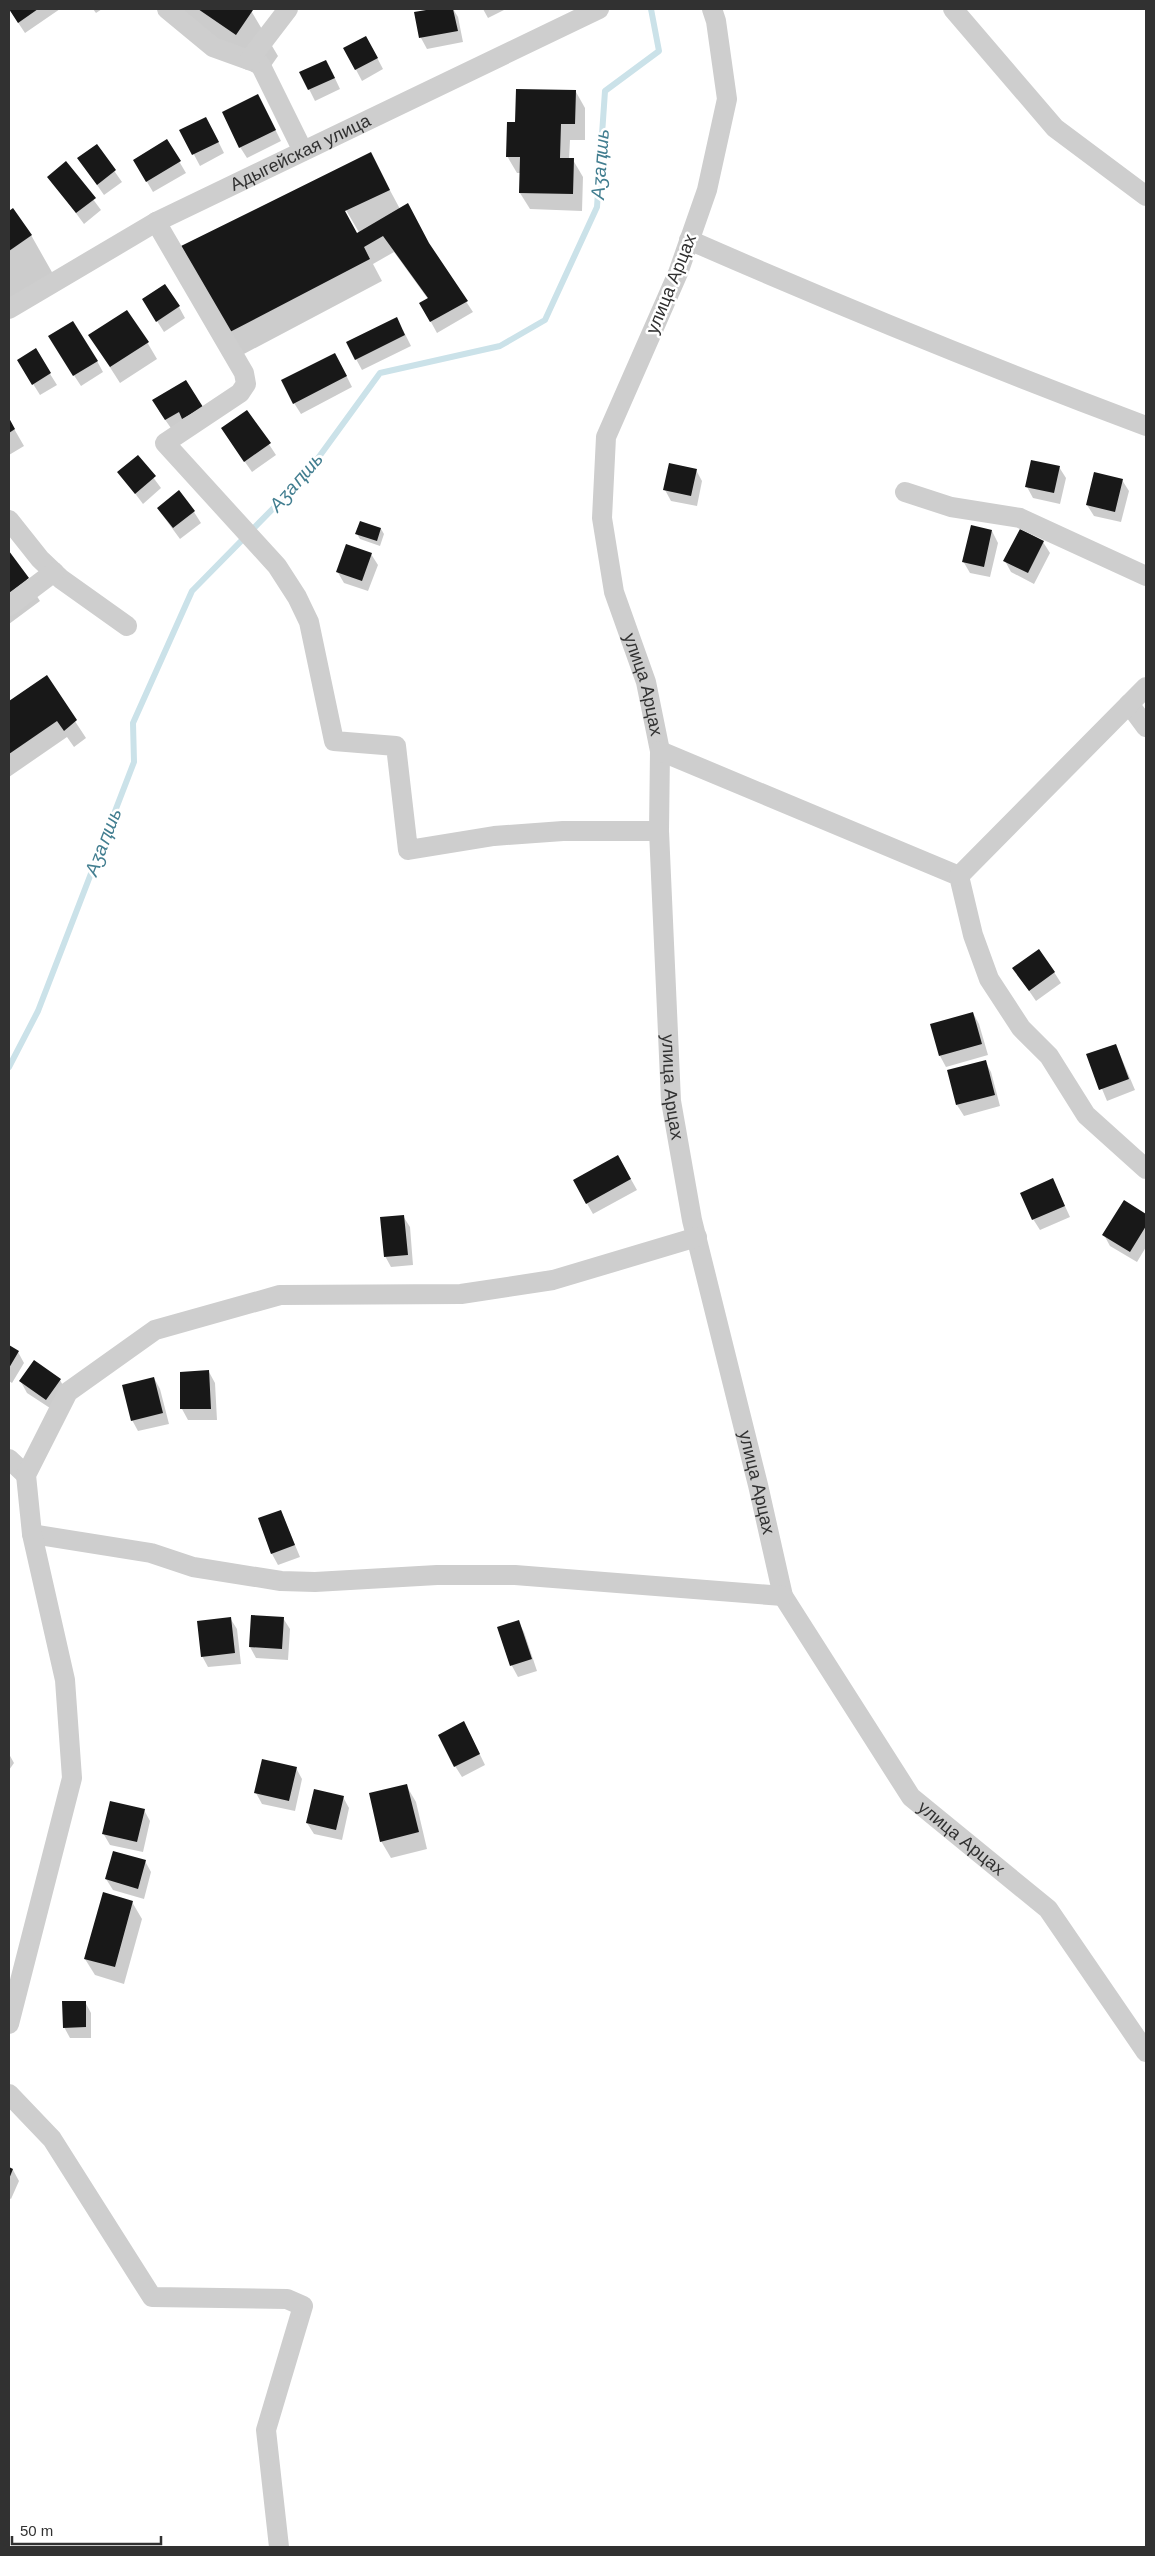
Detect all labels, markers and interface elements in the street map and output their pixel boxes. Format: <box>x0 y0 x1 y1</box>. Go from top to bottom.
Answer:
street label: Адыгейская улица <box>227 110 375 195</box>
water label: Аӡаԥшь <box>587 128 613 201</box>
street label: улица Арцах <box>642 231 700 337</box>
water label: Аӡаԥшь <box>264 448 327 516</box>
street label: улица Арцах <box>619 630 667 738</box>
water label: Аӡаԥшь <box>80 805 125 880</box>
street label: улица Арцах <box>658 1034 688 1141</box>
street label: улица Арцах <box>735 1428 779 1536</box>
street label: улица Арцах <box>914 1797 1009 1879</box>
scale bar <box>12 2514 161 2546</box>
text: 50 m <box>20 2522 53 2539</box>

